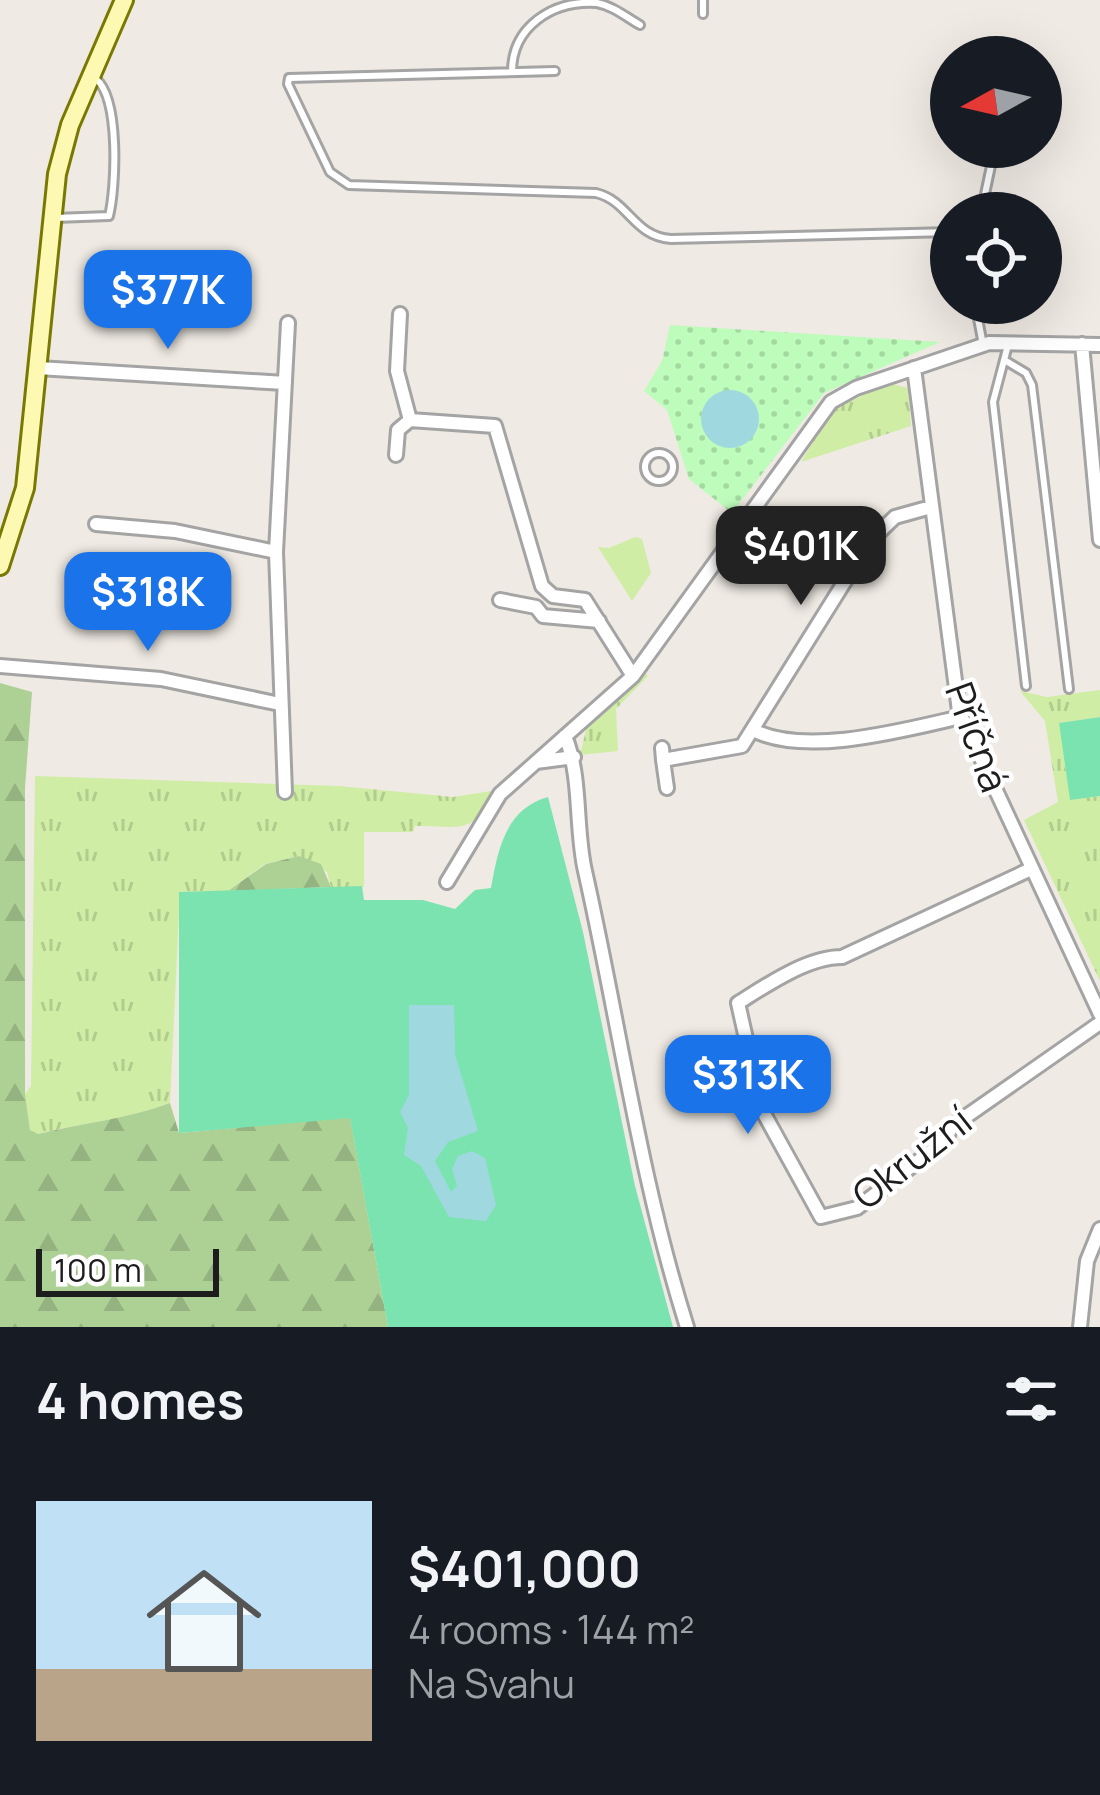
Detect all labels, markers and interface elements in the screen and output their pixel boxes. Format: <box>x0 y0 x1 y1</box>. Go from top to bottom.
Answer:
north arrow <box>930 36 1062 168</box>
map controls <box>930 36 1062 324</box>
button: locate <box>930 192 1062 324</box>
pin: $377K <box>84 250 252 352</box>
text: $377K <box>111 262 225 316</box>
pin: $401K <box>717 506 885 608</box>
text: $401K <box>743 518 859 572</box>
pin: $318K <box>64 552 232 654</box>
text: $318K <box>91 564 205 618</box>
street label: Příčná <box>933 674 1023 799</box>
pin: $313K <box>664 1035 832 1137</box>
text: $313K <box>692 1047 804 1101</box>
street label: Okružní <box>840 1094 982 1221</box>
scale bar <box>36 1243 219 1296</box>
text: 100 m <box>54 1247 142 1292</box>
text: 4 homes <box>36 1365 244 1434</box>
icon: filters <box>998 1366 1064 1432</box>
text: $401,000 <box>408 1533 641 1602</box>
icon: home <box>132 1549 276 1693</box>
text: 4 rooms · 144 m² <box>408 1602 695 1656</box>
text: Na Svahu <box>408 1656 575 1710</box>

